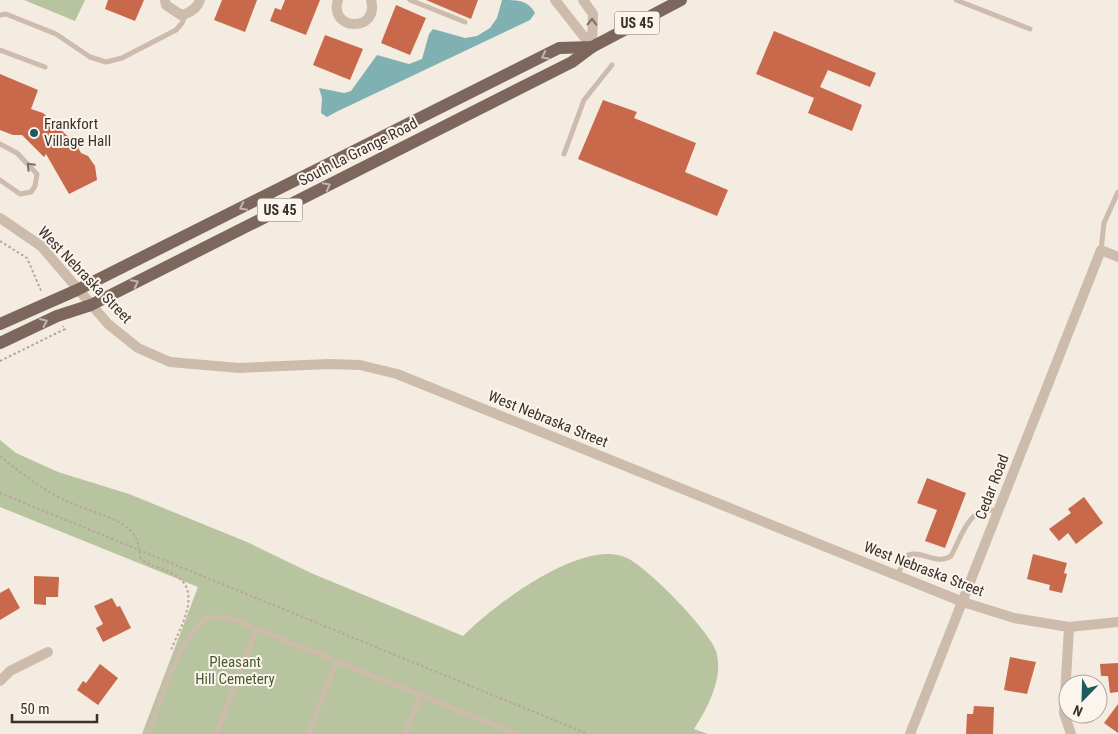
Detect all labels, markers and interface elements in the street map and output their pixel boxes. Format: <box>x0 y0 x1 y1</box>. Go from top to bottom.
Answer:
road number: US 45 <box>614 12 660 34</box>
one-way arrow <box>587 18 598 26</box>
one-way arrow <box>541 50 550 60</box>
street label: South La Grange Road <box>296 114 420 190</box>
place label: Frankfort Village Hall <box>44 115 111 150</box>
marker: Frankfort Village Hall <box>28 127 40 139</box>
one-way arrow <box>27 163 36 172</box>
one-way arrow <box>321 182 330 192</box>
road number: US 45 <box>258 198 302 222</box>
one-way arrow <box>239 201 248 211</box>
street label: West Nebraska Street <box>34 223 136 327</box>
one-way arrow <box>130 279 139 289</box>
one-way arrow <box>39 318 48 328</box>
street label: West Nebraska Street <box>486 387 610 451</box>
street label: Cedar Road <box>971 452 1013 522</box>
street label: West Nebraska Street <box>861 538 987 600</box>
park label: Pleasant Hill Cemetery <box>195 653 275 688</box>
north arrow <box>1058 674 1108 724</box>
scale bar <box>12 692 98 724</box>
text: 50 m <box>20 700 50 718</box>
text: N <box>1071 702 1085 720</box>

